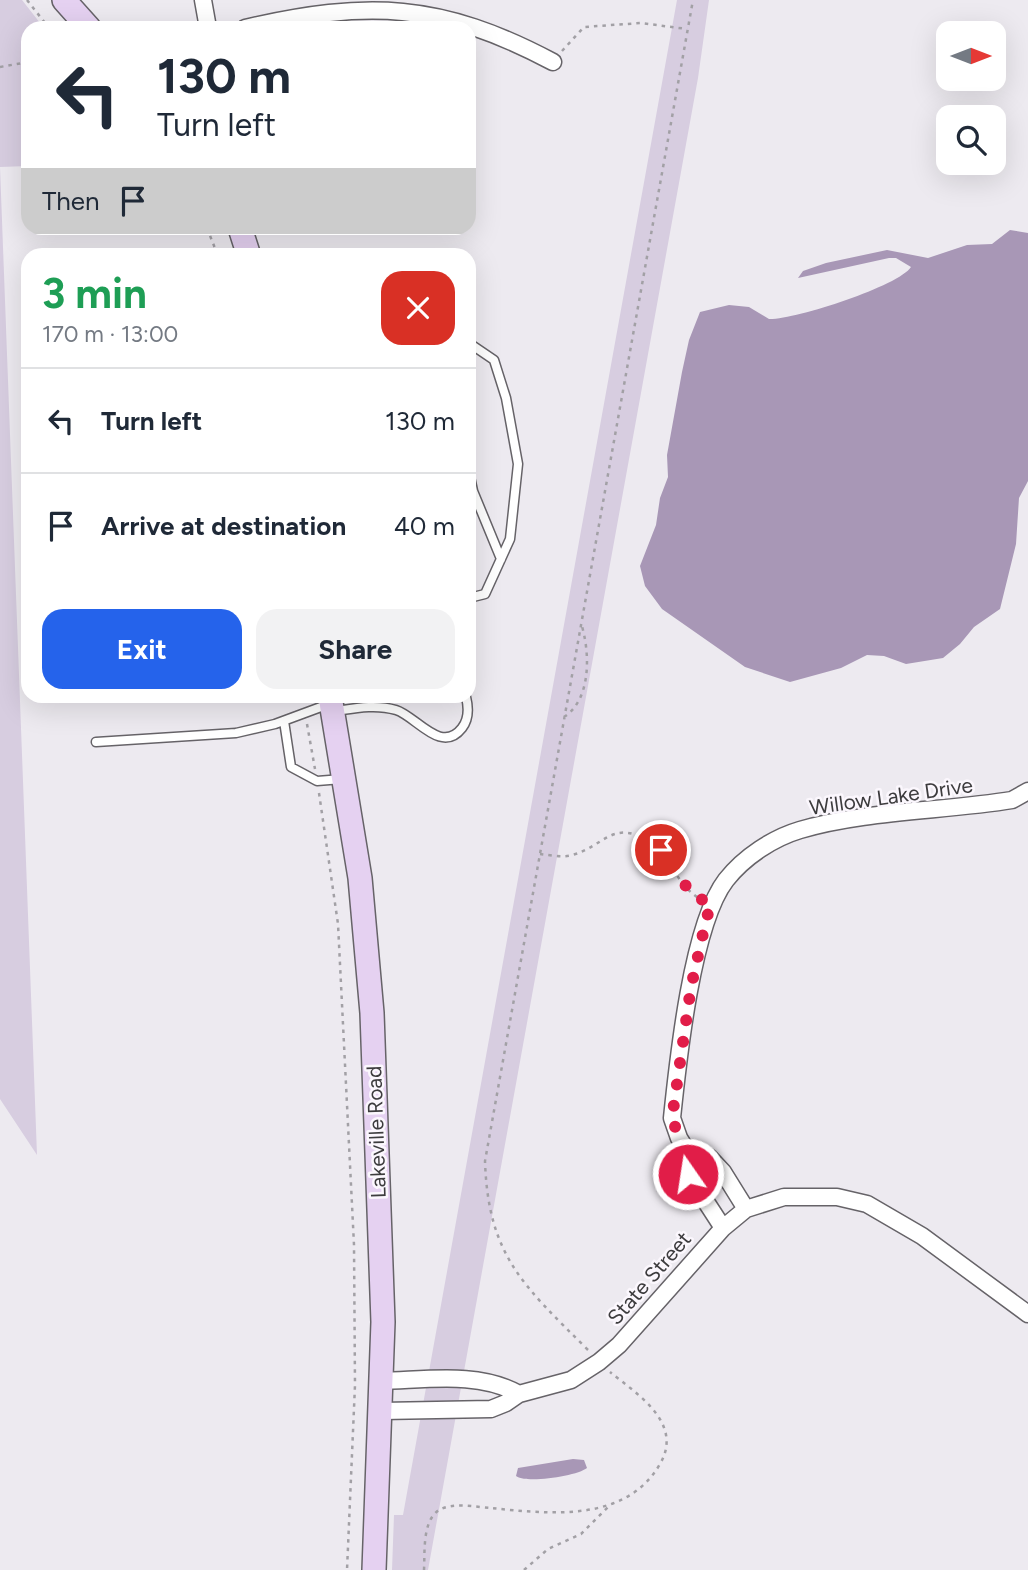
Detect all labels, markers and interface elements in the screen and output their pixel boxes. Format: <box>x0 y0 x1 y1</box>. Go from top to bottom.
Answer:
north arrow <box>936 21 1006 91</box>
map controls <box>936 21 1006 175</box>
text: 130 m <box>157 46 291 105</box>
icon: left <box>42 49 133 140</box>
button: search <box>936 105 1006 175</box>
text: Turn left <box>157 106 276 144</box>
icon: arrive <box>114 182 152 220</box>
text: Then <box>42 185 100 217</box>
text: 3 min <box>42 268 147 319</box>
button: close <box>381 271 455 345</box>
text: 170 m · 13:00 <box>42 320 178 348</box>
icon: left <box>42 402 80 440</box>
text: Turn left <box>101 405 202 437</box>
text: 130 m <box>385 405 455 437</box>
icon: arrive <box>42 507 80 545</box>
text: Arrive at destination <box>101 510 346 542</box>
text: 40 m <box>394 510 455 542</box>
button: Exit <box>42 609 242 689</box>
button: Share <box>256 609 455 689</box>
street label: Willow Lake Drive <box>808 772 974 820</box>
pin <box>631 820 691 880</box>
icon: arrive <box>642 831 680 869</box>
street label: Lakeville Road <box>361 1065 391 1199</box>
position arrow <box>651 1137 725 1211</box>
street label: State Street <box>602 1226 696 1330</box>

